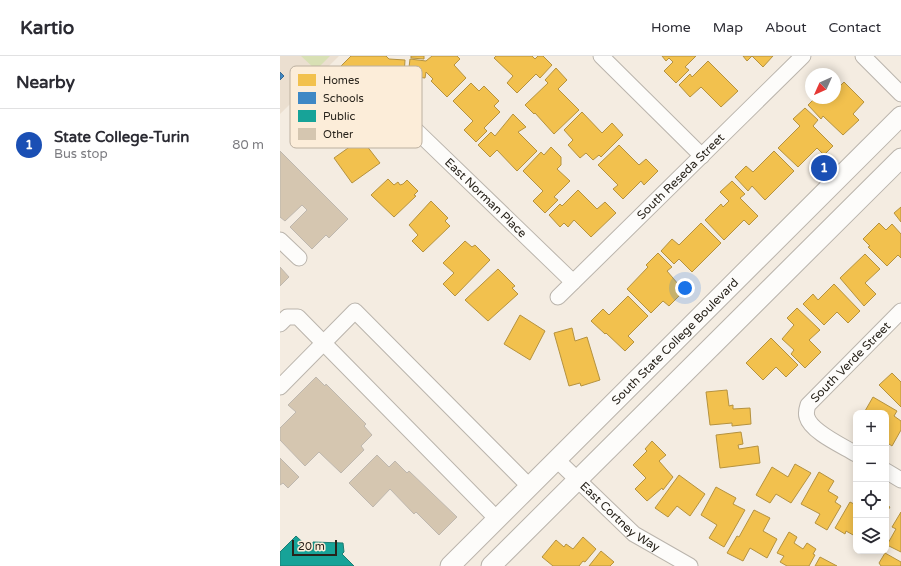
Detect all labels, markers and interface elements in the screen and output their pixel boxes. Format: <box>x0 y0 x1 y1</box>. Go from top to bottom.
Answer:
text: Kartio <box>20 17 74 39</box>
text: Home <box>651 19 691 36</box>
text: Map <box>713 19 743 36</box>
text: About <box>765 19 807 36</box>
text: Contact <box>829 19 881 36</box>
legend <box>290 66 422 148</box>
north arrow <box>805 68 841 104</box>
text: Nearby <box>16 72 75 93</box>
text: Homes <box>323 74 359 87</box>
text: Schools <box>323 92 364 105</box>
text: Public <box>323 110 355 123</box>
text: State College-Turin <box>54 128 189 146</box>
text: Other <box>323 128 354 141</box>
street label: South Reseda Street <box>634 130 727 222</box>
text: 1 <box>25 137 33 153</box>
text: 80 m <box>232 137 264 153</box>
text: Bus stop <box>54 146 108 162</box>
pin: 1 <box>811 153 837 183</box>
street label: East Norman Place <box>442 155 530 241</box>
street label: South State College Boulevard <box>609 275 741 408</box>
your location <box>675 278 695 298</box>
street label: South Verde Street <box>808 319 894 405</box>
map controls <box>853 410 889 554</box>
button: + <box>853 410 889 446</box>
button: − <box>853 446 889 482</box>
street label: East Cortney Way <box>577 479 663 555</box>
button: locate <box>853 482 889 518</box>
button: layers <box>853 518 889 554</box>
scale bar <box>292 538 337 557</box>
text: 20 m <box>298 540 325 553</box>

